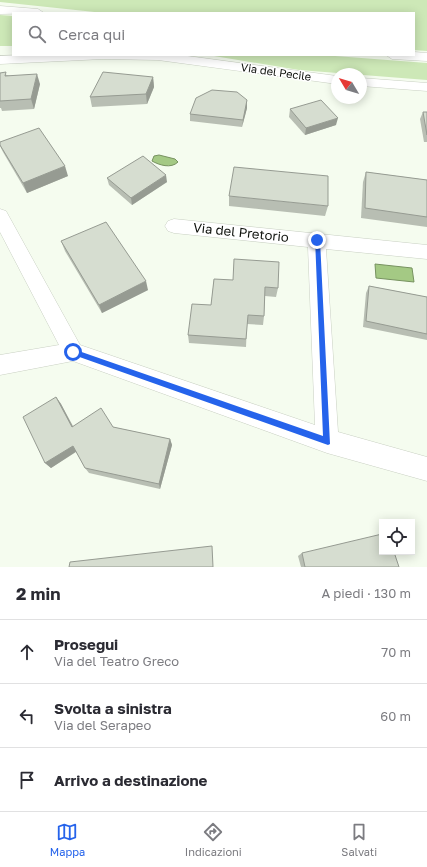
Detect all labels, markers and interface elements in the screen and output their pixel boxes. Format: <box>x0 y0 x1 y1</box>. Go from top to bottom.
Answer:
search box <box>12 12 415 56</box>
icon: search <box>26 23 48 45</box>
text: Cerca qui <box>58 25 125 43</box>
street label: Via del Pecile <box>240 60 312 83</box>
north arrow <box>331 68 367 104</box>
street label: Via del Pretorio <box>192 219 290 245</box>
route end <box>308 231 326 249</box>
route start <box>64 343 82 361</box>
map controls <box>379 519 415 555</box>
button: locate <box>379 519 415 555</box>
text: 2 min <box>16 583 60 604</box>
text: A piedi · 130 m <box>321 585 411 601</box>
text: Prosegui <box>54 635 118 653</box>
icon: ahead <box>16 641 38 663</box>
text: 70 m <box>381 644 411 660</box>
text: Via del Teatro Greco <box>54 653 179 669</box>
text: Svolta a sinistra <box>54 699 172 717</box>
icon: left <box>16 705 38 727</box>
text: 60 m <box>380 708 411 724</box>
text: Via del Serapeo <box>54 717 151 733</box>
icon: arrive <box>16 769 38 791</box>
text: Arrivo a destinazione <box>54 771 207 789</box>
tab: Mappa <box>50 821 85 858</box>
tab: Indicazioni <box>185 821 242 858</box>
tab: Salvati <box>341 821 377 858</box>

